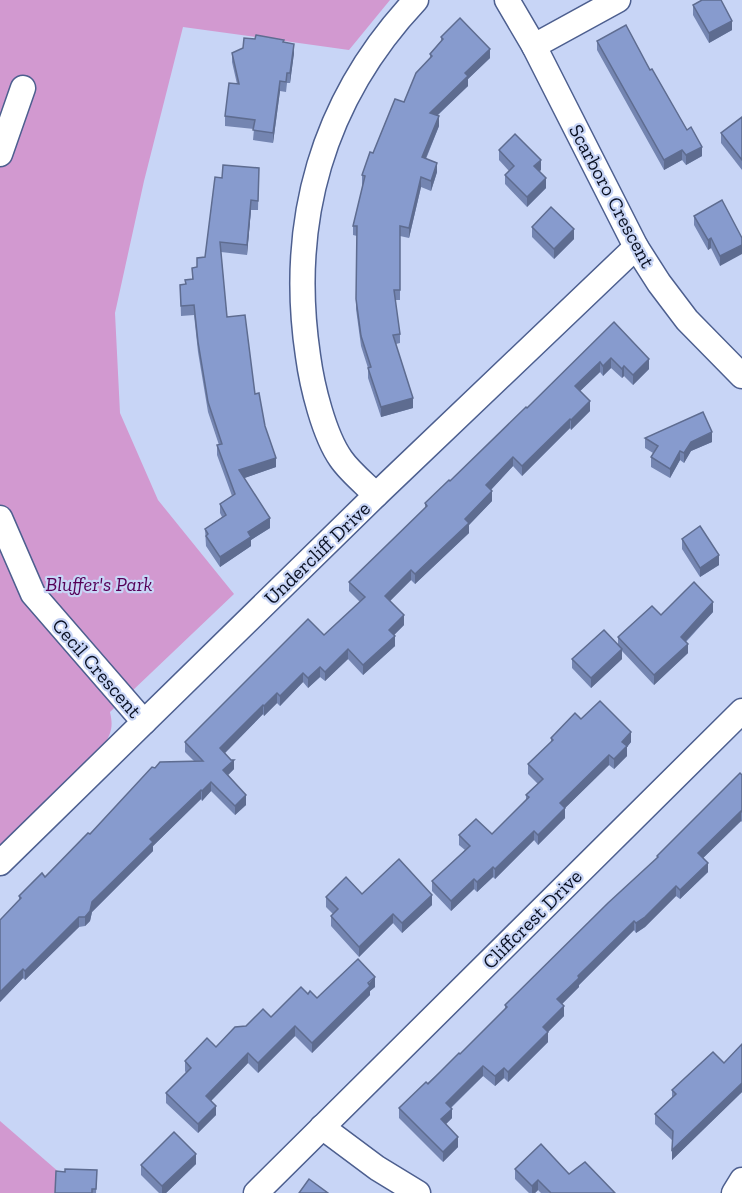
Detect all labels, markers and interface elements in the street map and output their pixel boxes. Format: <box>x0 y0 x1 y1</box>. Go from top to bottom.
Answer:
street label: Scarboro Crescent <box>564 120 660 272</box>
street label: Undercliff Drive <box>259 496 375 610</box>
park label: Bluffer's Park <box>46 572 153 596</box>
street label: Cecil Crescent <box>47 613 147 723</box>
street label: Cliffcrest Drive <box>477 864 587 974</box>

